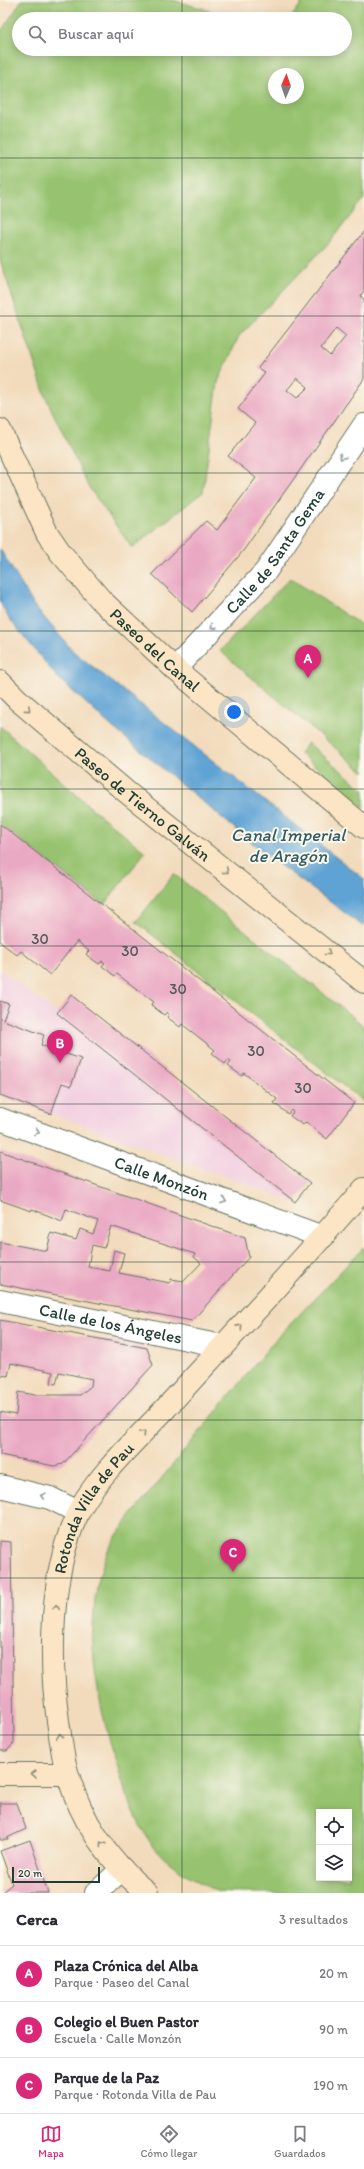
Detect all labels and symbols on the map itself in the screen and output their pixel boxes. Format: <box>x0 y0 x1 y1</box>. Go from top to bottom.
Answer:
north arrow <box>268 68 304 104</box>
one-way arrow <box>339 453 347 460</box>
street label: Calle de Santa Gema <box>221 484 329 618</box>
street label: Paseo del Canal <box>106 604 204 696</box>
one-way arrow <box>210 622 218 630</box>
pin: A <box>295 645 321 678</box>
your location <box>224 702 244 722</box>
one-way arrow <box>23 705 31 712</box>
street label: Paseo de Tierno Galván <box>71 743 215 866</box>
water label: Canal Imperial de Aragón <box>231 824 347 867</box>
one-way arrow <box>222 867 229 874</box>
house number: 30 <box>31 930 49 948</box>
house number: 30 <box>121 942 139 960</box>
one-way arrow <box>323 948 330 955</box>
house number: 30 <box>169 980 187 998</box>
pin: B <box>47 1030 73 1063</box>
house number: 30 <box>247 1042 265 1060</box>
house number: 30 <box>294 1079 312 1097</box>
one-way arrow <box>33 1128 40 1136</box>
street label: Calle Monzón <box>112 1152 211 1204</box>
one-way arrow <box>221 1197 228 1205</box>
street label: Calle de los Ángeles <box>37 1299 184 1348</box>
one-way arrow <box>235 1324 242 1331</box>
one-way arrow <box>138 1430 145 1438</box>
street label: Rotonda Villa de Pau <box>49 1438 138 1575</box>
one-way arrow <box>39 1492 46 1501</box>
pin: C <box>220 1539 246 1572</box>
one-way arrow <box>51 1604 60 1610</box>
one-way arrow <box>56 1733 65 1739</box>
one-way arrow <box>31 1770 37 1778</box>
one-way arrow <box>99 1841 107 1848</box>
scale bar <box>12 1865 100 1884</box>

